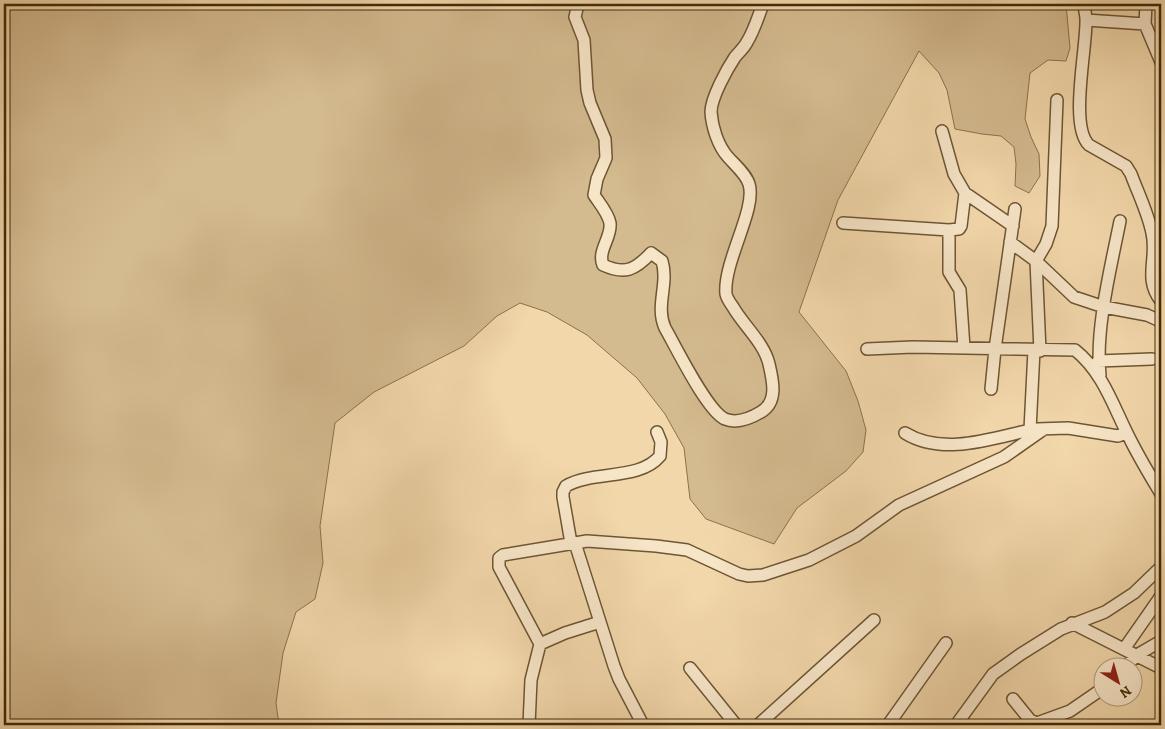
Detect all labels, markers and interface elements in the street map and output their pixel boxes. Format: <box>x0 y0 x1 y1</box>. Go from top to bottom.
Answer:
north arrow <box>1092 656 1142 706</box>
text: N <box>1116 681 1135 703</box>

